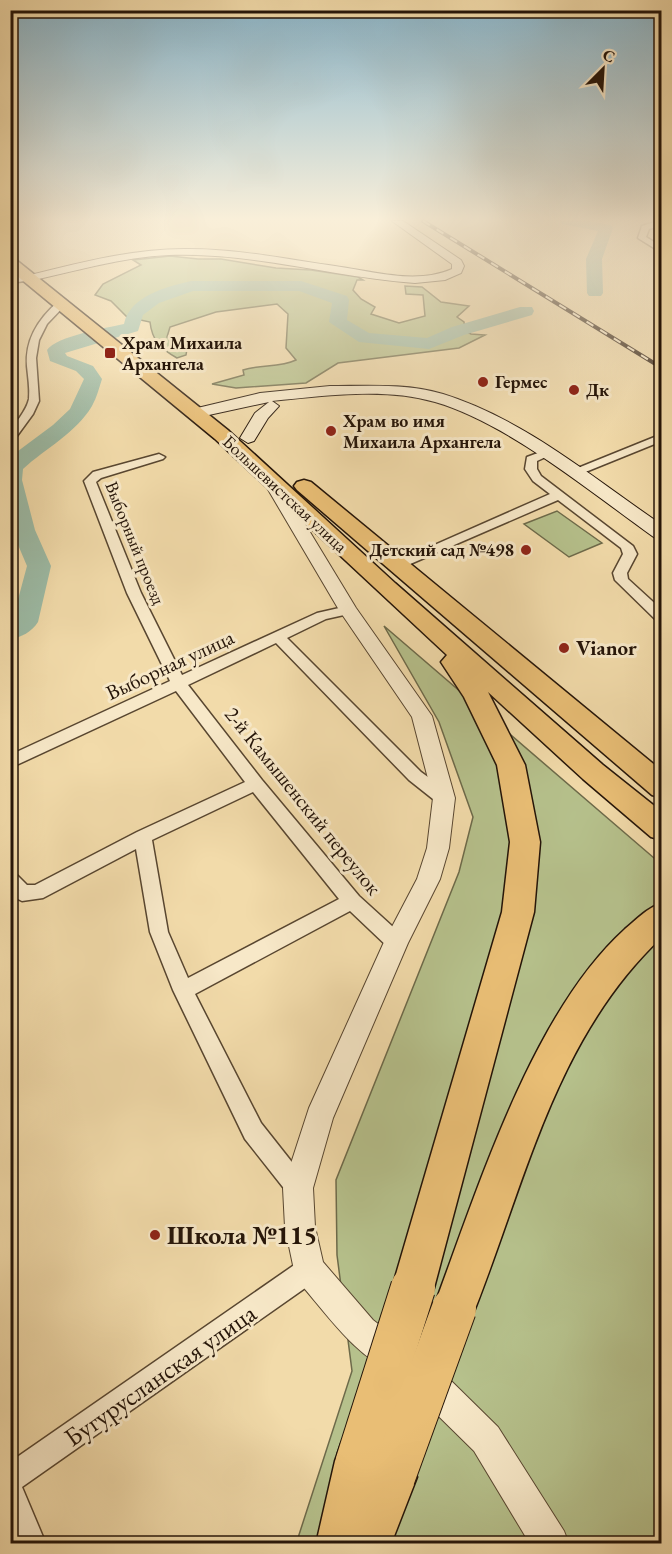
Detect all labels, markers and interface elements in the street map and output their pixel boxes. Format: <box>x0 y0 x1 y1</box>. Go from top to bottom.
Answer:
north arrow <box>573 39 633 99</box>
text: С <box>599 44 618 68</box>
place label: Храм Михаила Архангела <box>121 331 242 375</box>
marker: Храм Михаила Архангела <box>103 346 117 360</box>
place label: Гермес <box>495 370 548 393</box>
marker: Гермес <box>476 375 490 389</box>
place label: Дк <box>586 378 609 401</box>
marker: Дк <box>567 383 581 397</box>
place label: Храм во имя Михаила Архангела <box>342 409 502 453</box>
marker: Храм во имя Михаила Архангела <box>324 424 338 438</box>
street label: Большевистская улица <box>218 430 353 558</box>
street label: Выборный проезд <box>100 478 171 608</box>
place label: Детский сад №498 <box>369 538 514 561</box>
marker: Детский сад №498 <box>519 543 533 557</box>
street label: Выборная улица <box>101 623 239 706</box>
place label: Vianor <box>576 634 637 661</box>
marker: Vianor <box>557 641 571 655</box>
street label: 2-й Камышенский переулок <box>219 701 388 900</box>
place label: Школа №115 <box>167 1218 317 1252</box>
marker: Школа №115 <box>148 1228 162 1242</box>
street label: Бугурусланская улица <box>57 1296 263 1454</box>

